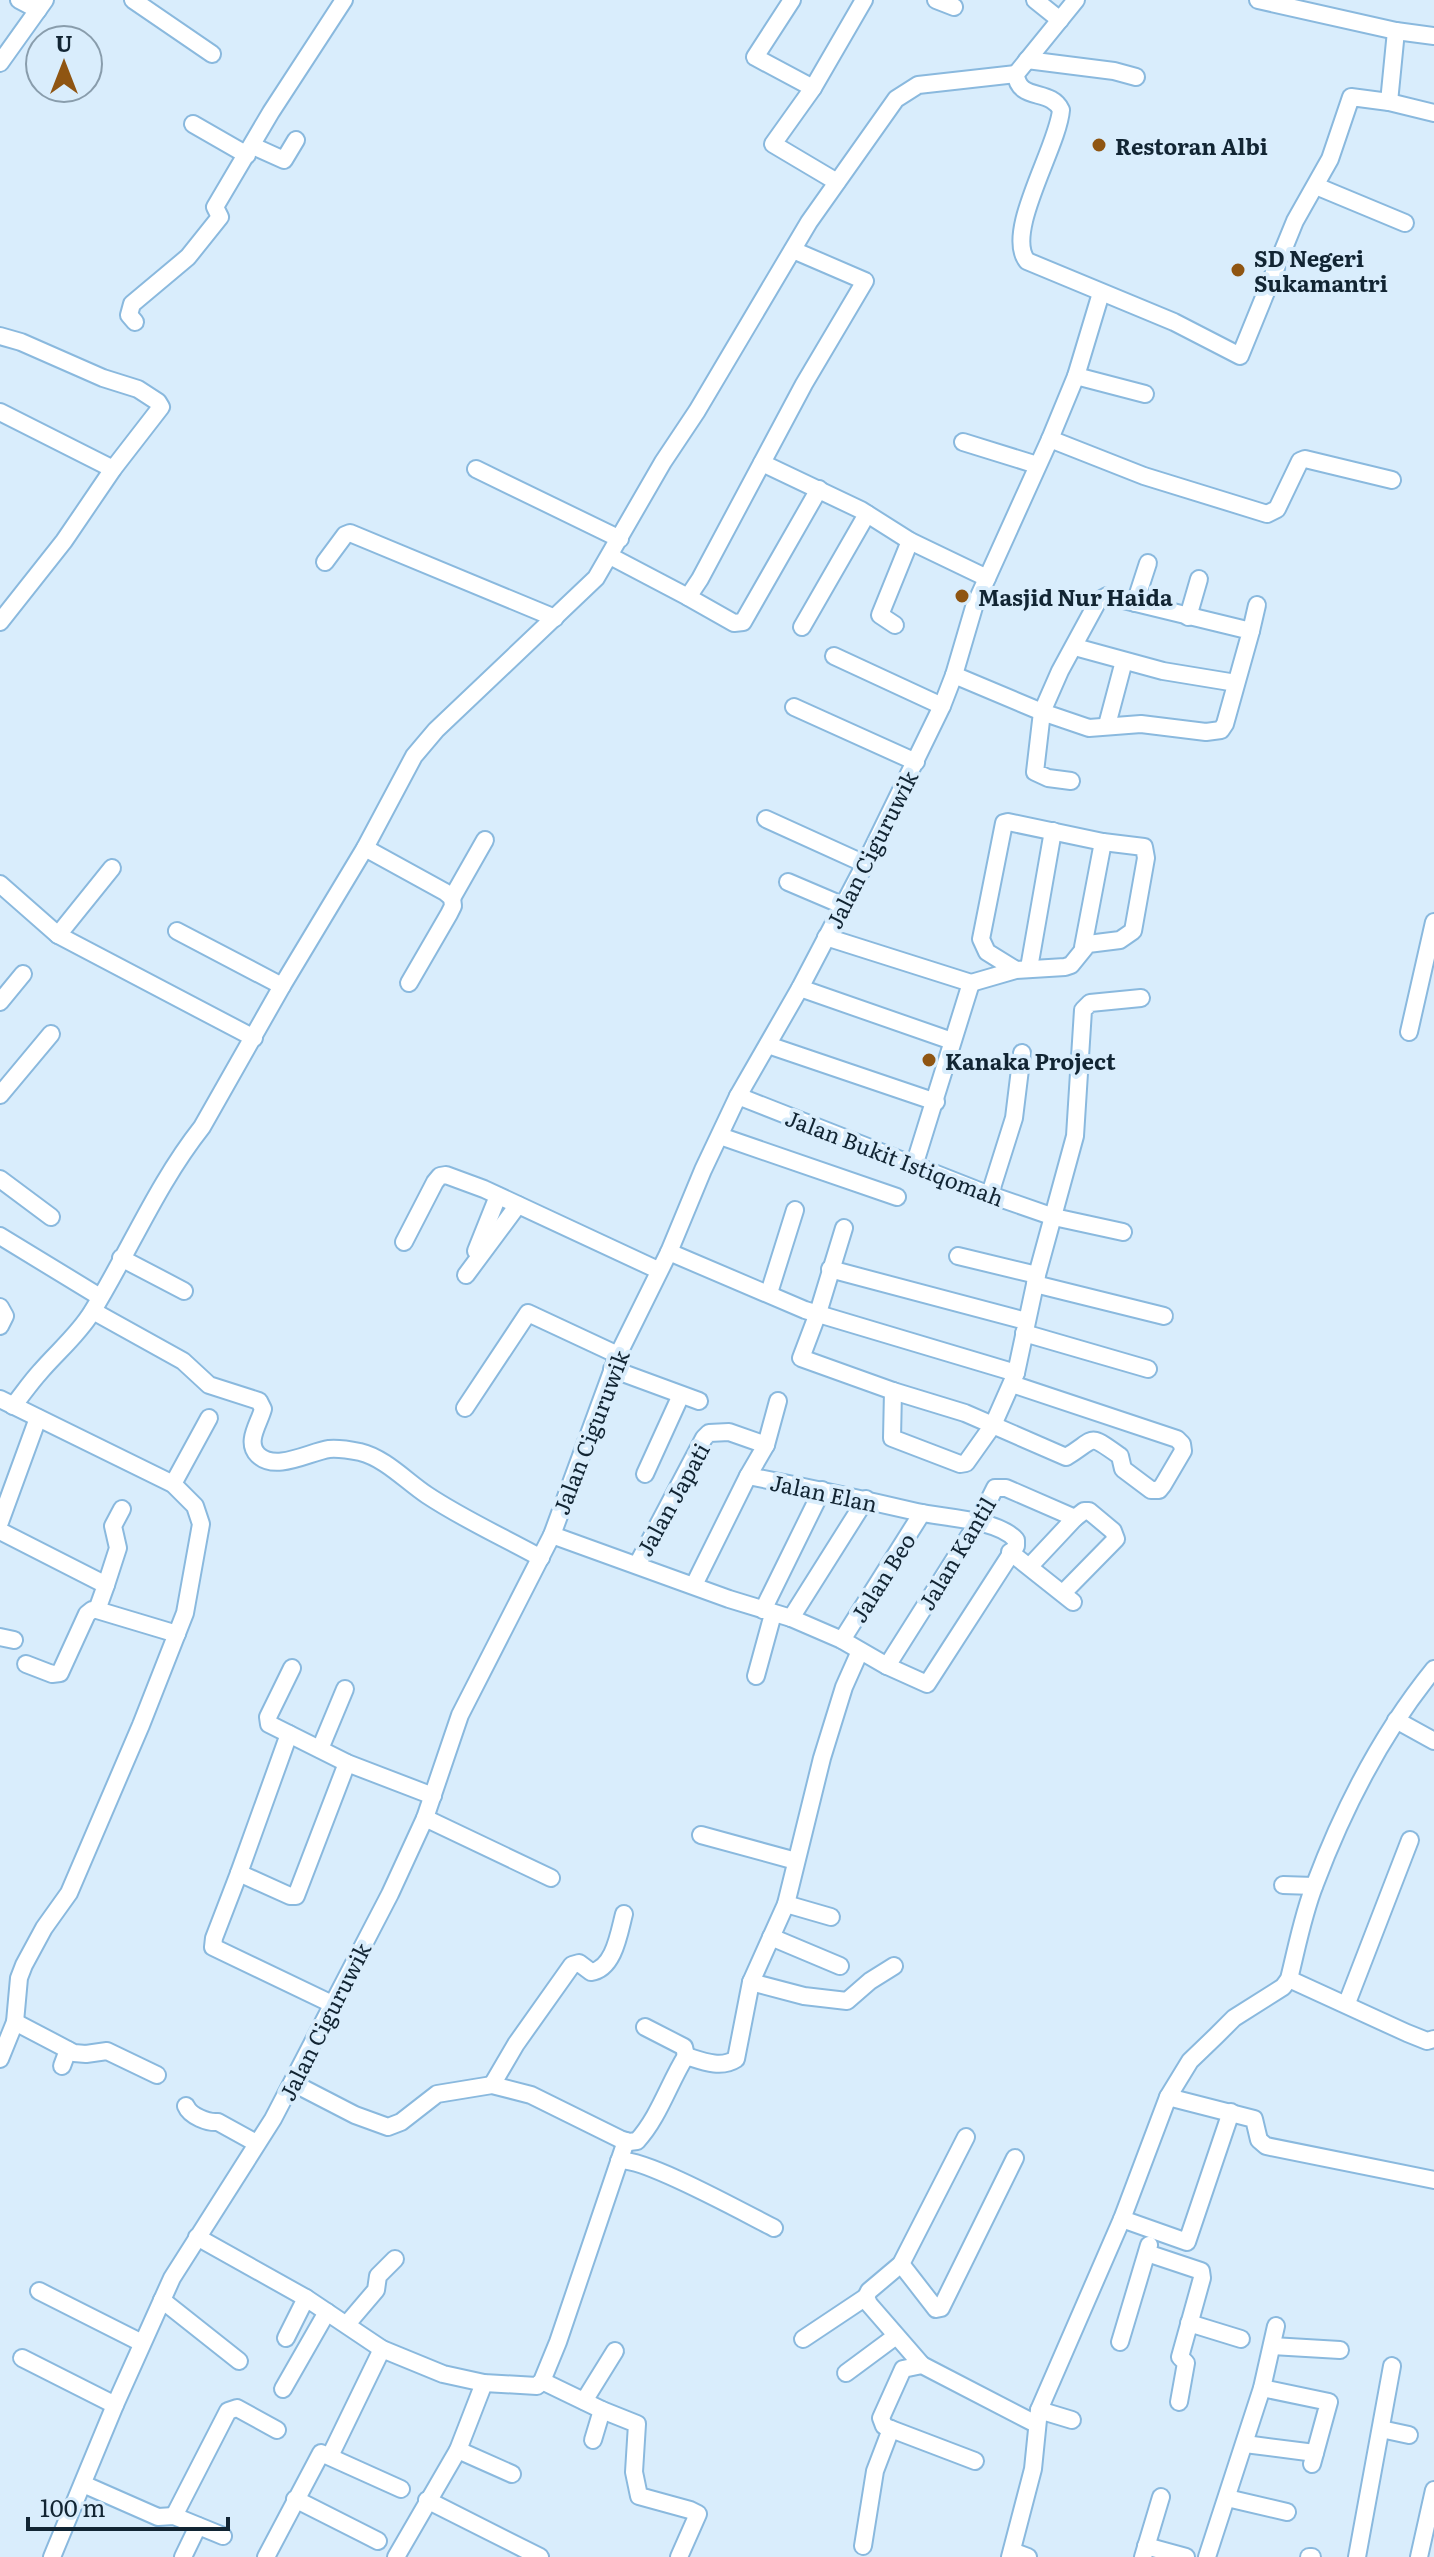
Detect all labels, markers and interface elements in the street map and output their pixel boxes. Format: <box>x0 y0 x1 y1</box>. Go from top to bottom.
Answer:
north arrow <box>24 24 104 104</box>
text: U <box>55 26 73 59</box>
place label: Restoran Albi <box>1115 129 1268 162</box>
marker: Restoran Albi <box>1090 136 1108 154</box>
place label: SD Negeri Sukamantri <box>1254 241 1388 299</box>
marker: SD Negeri Sukamantri <box>1229 261 1247 279</box>
place label: Masjid Nur Haida <box>978 580 1173 613</box>
marker: Masjid Nur Haida <box>953 587 971 605</box>
street label: Jalan Ciguruwik <box>817 764 925 934</box>
place label: Kanaka Project <box>945 1044 1116 1077</box>
marker: Kanaka Project <box>920 1051 938 1069</box>
street label: Jalan Bukit Istiqomah <box>781 1100 1009 1214</box>
street label: Jalan Ciguruwik <box>543 1344 637 1519</box>
street label: Jalan Japati <box>627 1436 717 1562</box>
street label: Jalan Elan <box>767 1465 881 1519</box>
street label: Jalan Kantil <box>909 1490 1003 1616</box>
street label: Jalan Beo <box>841 1526 923 1628</box>
street label: Jalan Ciguruwik <box>270 1936 378 2106</box>
scale bar <box>28 2481 228 2531</box>
text: 100 m <box>40 2489 106 2524</box>

